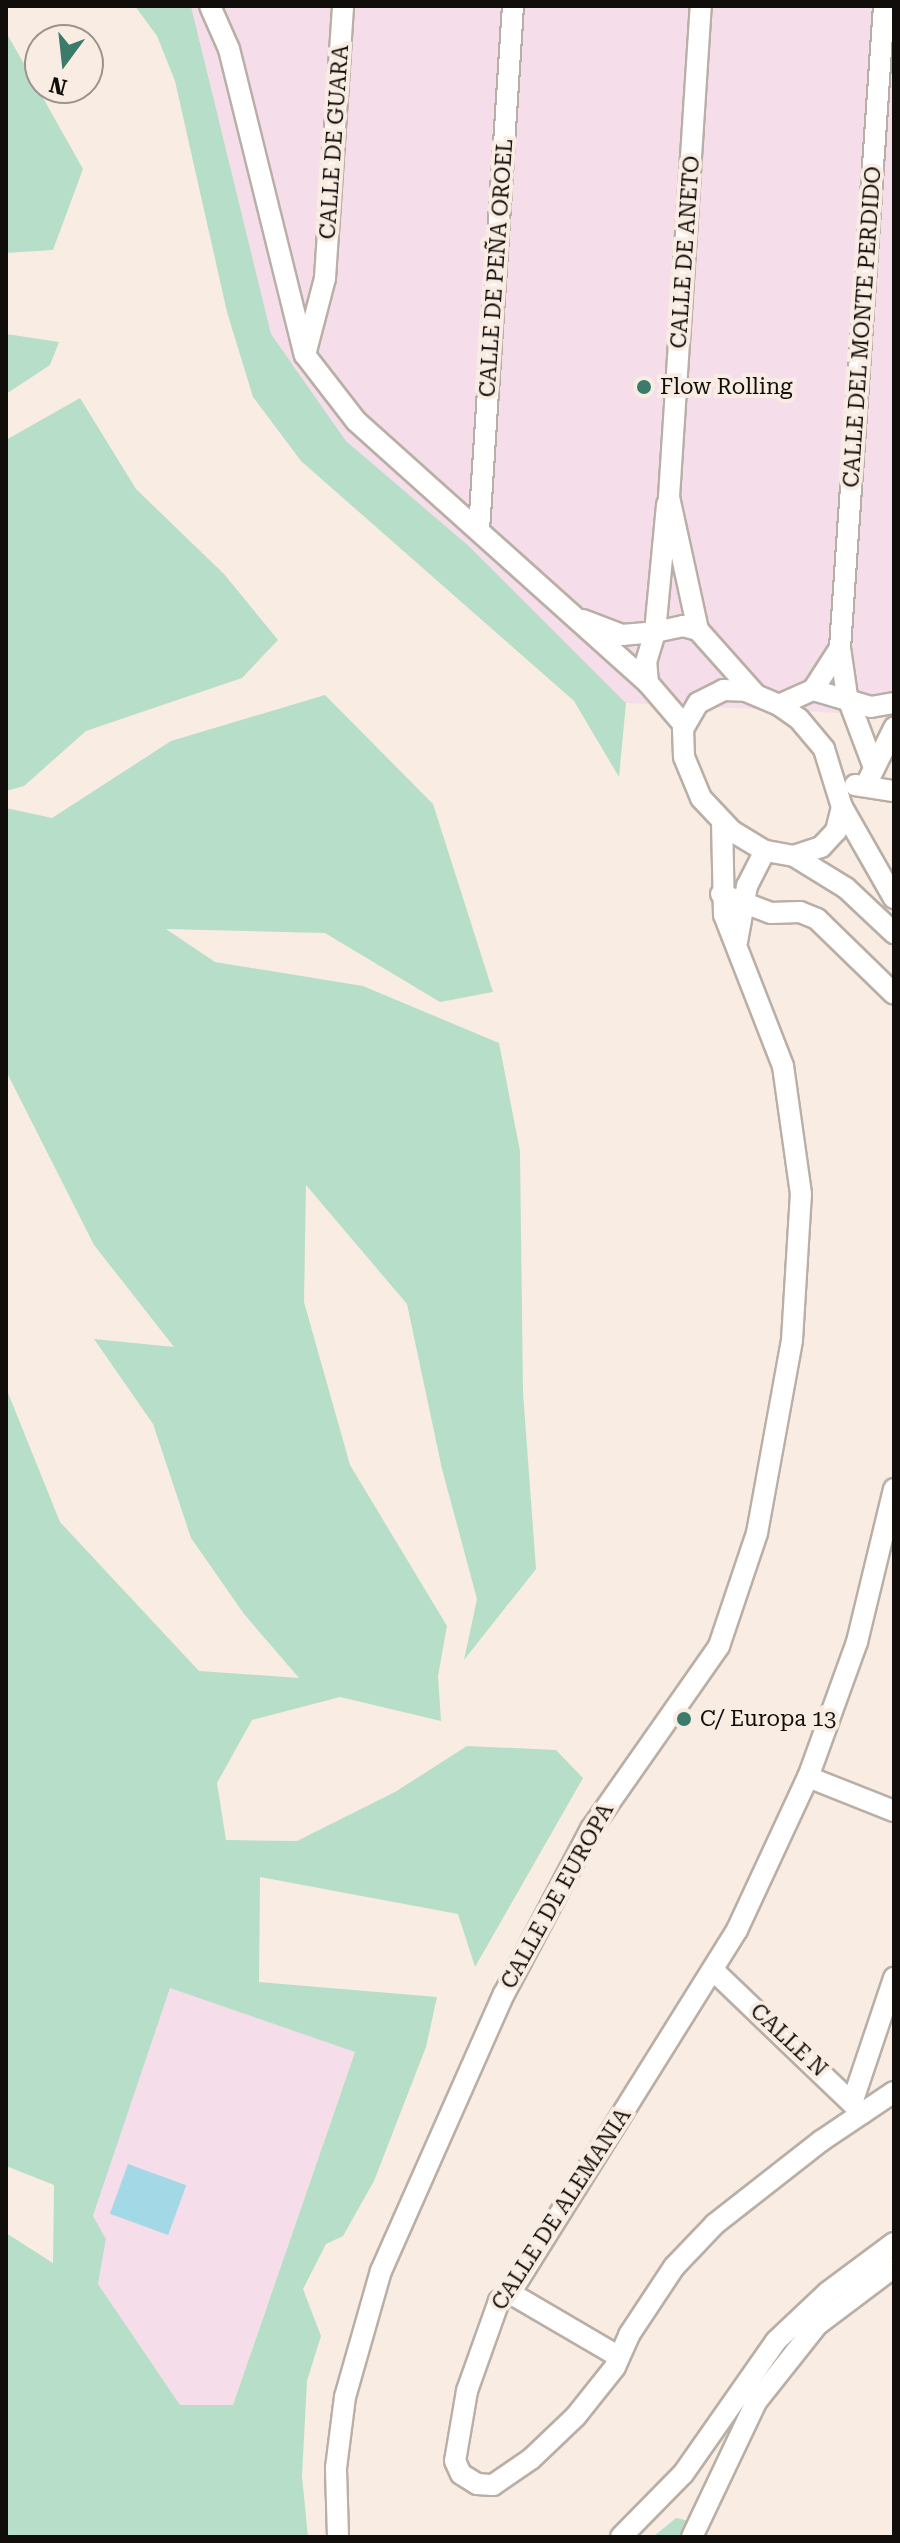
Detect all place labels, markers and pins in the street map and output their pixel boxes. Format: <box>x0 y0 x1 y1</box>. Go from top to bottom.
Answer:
place label: Flow Rolling <box>660 374 793 400</box>
marker: Flow Rolling <box>635 378 653 396</box>
place label: C/ Europa 13 <box>700 1706 836 1732</box>
marker: C/ Europa 13 <box>675 1710 693 1728</box>

